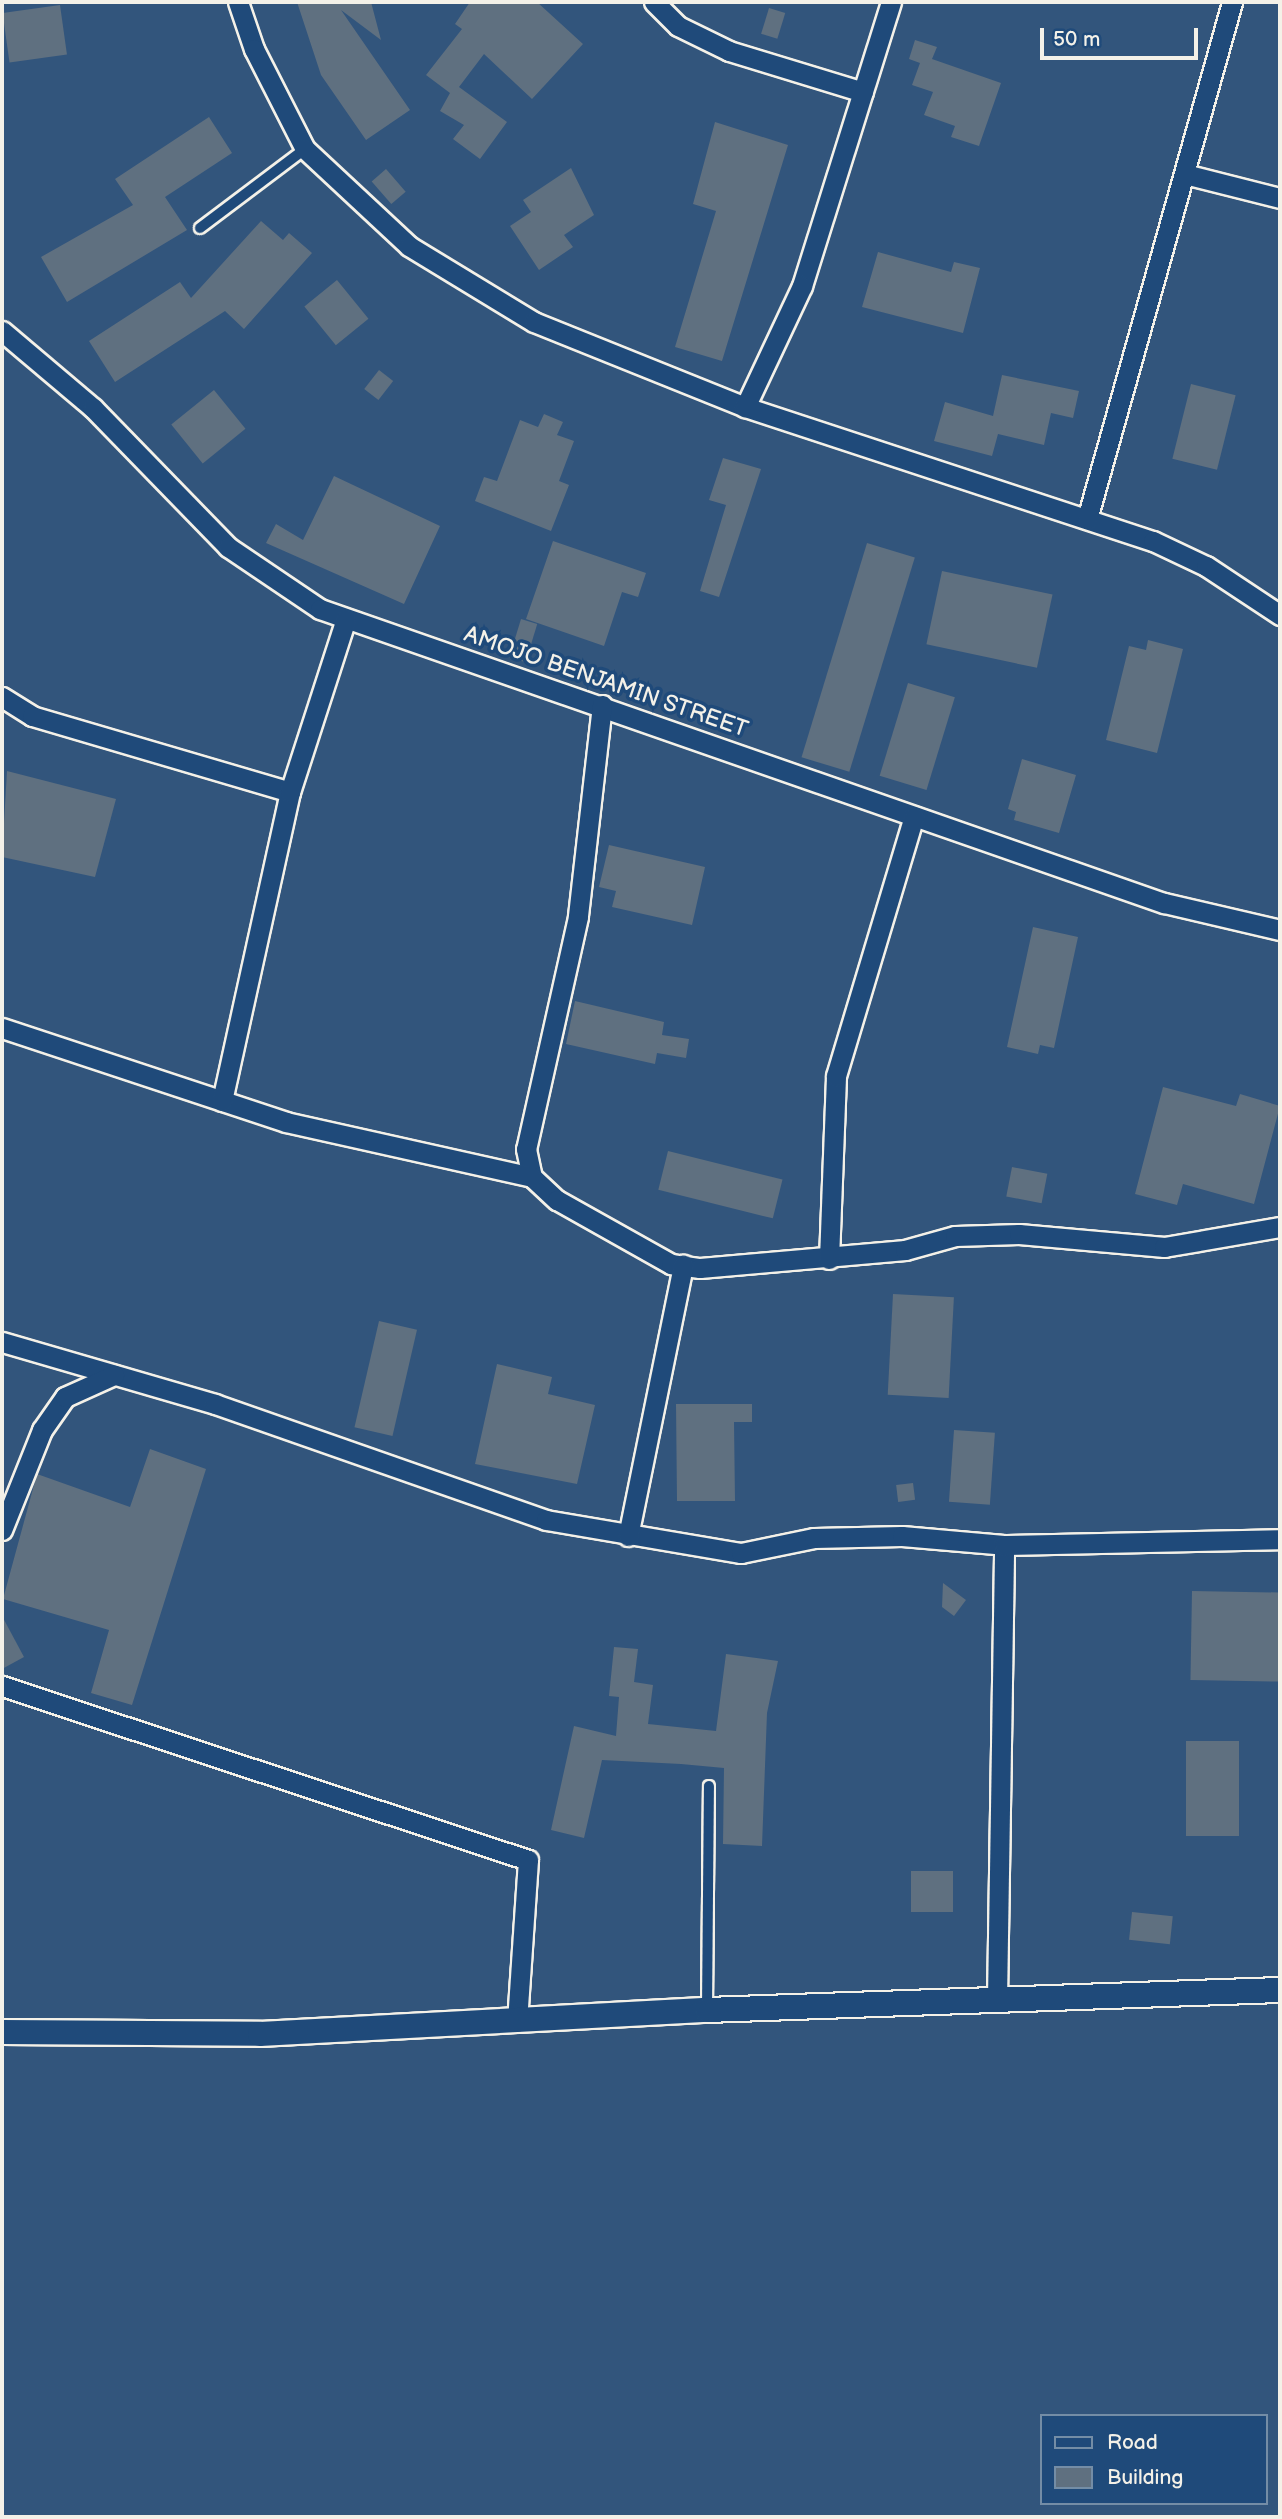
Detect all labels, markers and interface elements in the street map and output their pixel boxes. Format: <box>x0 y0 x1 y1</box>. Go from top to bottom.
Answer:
scale bar <box>1044 14 1202 58</box>
text: 50 m <box>1053 27 1100 52</box>
street label: AMOJO BENJAMIN STREET <box>460 620 752 744</box>
legend <box>1040 2414 1268 2505</box>
text: Road <box>1107 2430 1158 2455</box>
text: Building <box>1107 2465 1183 2490</box>

